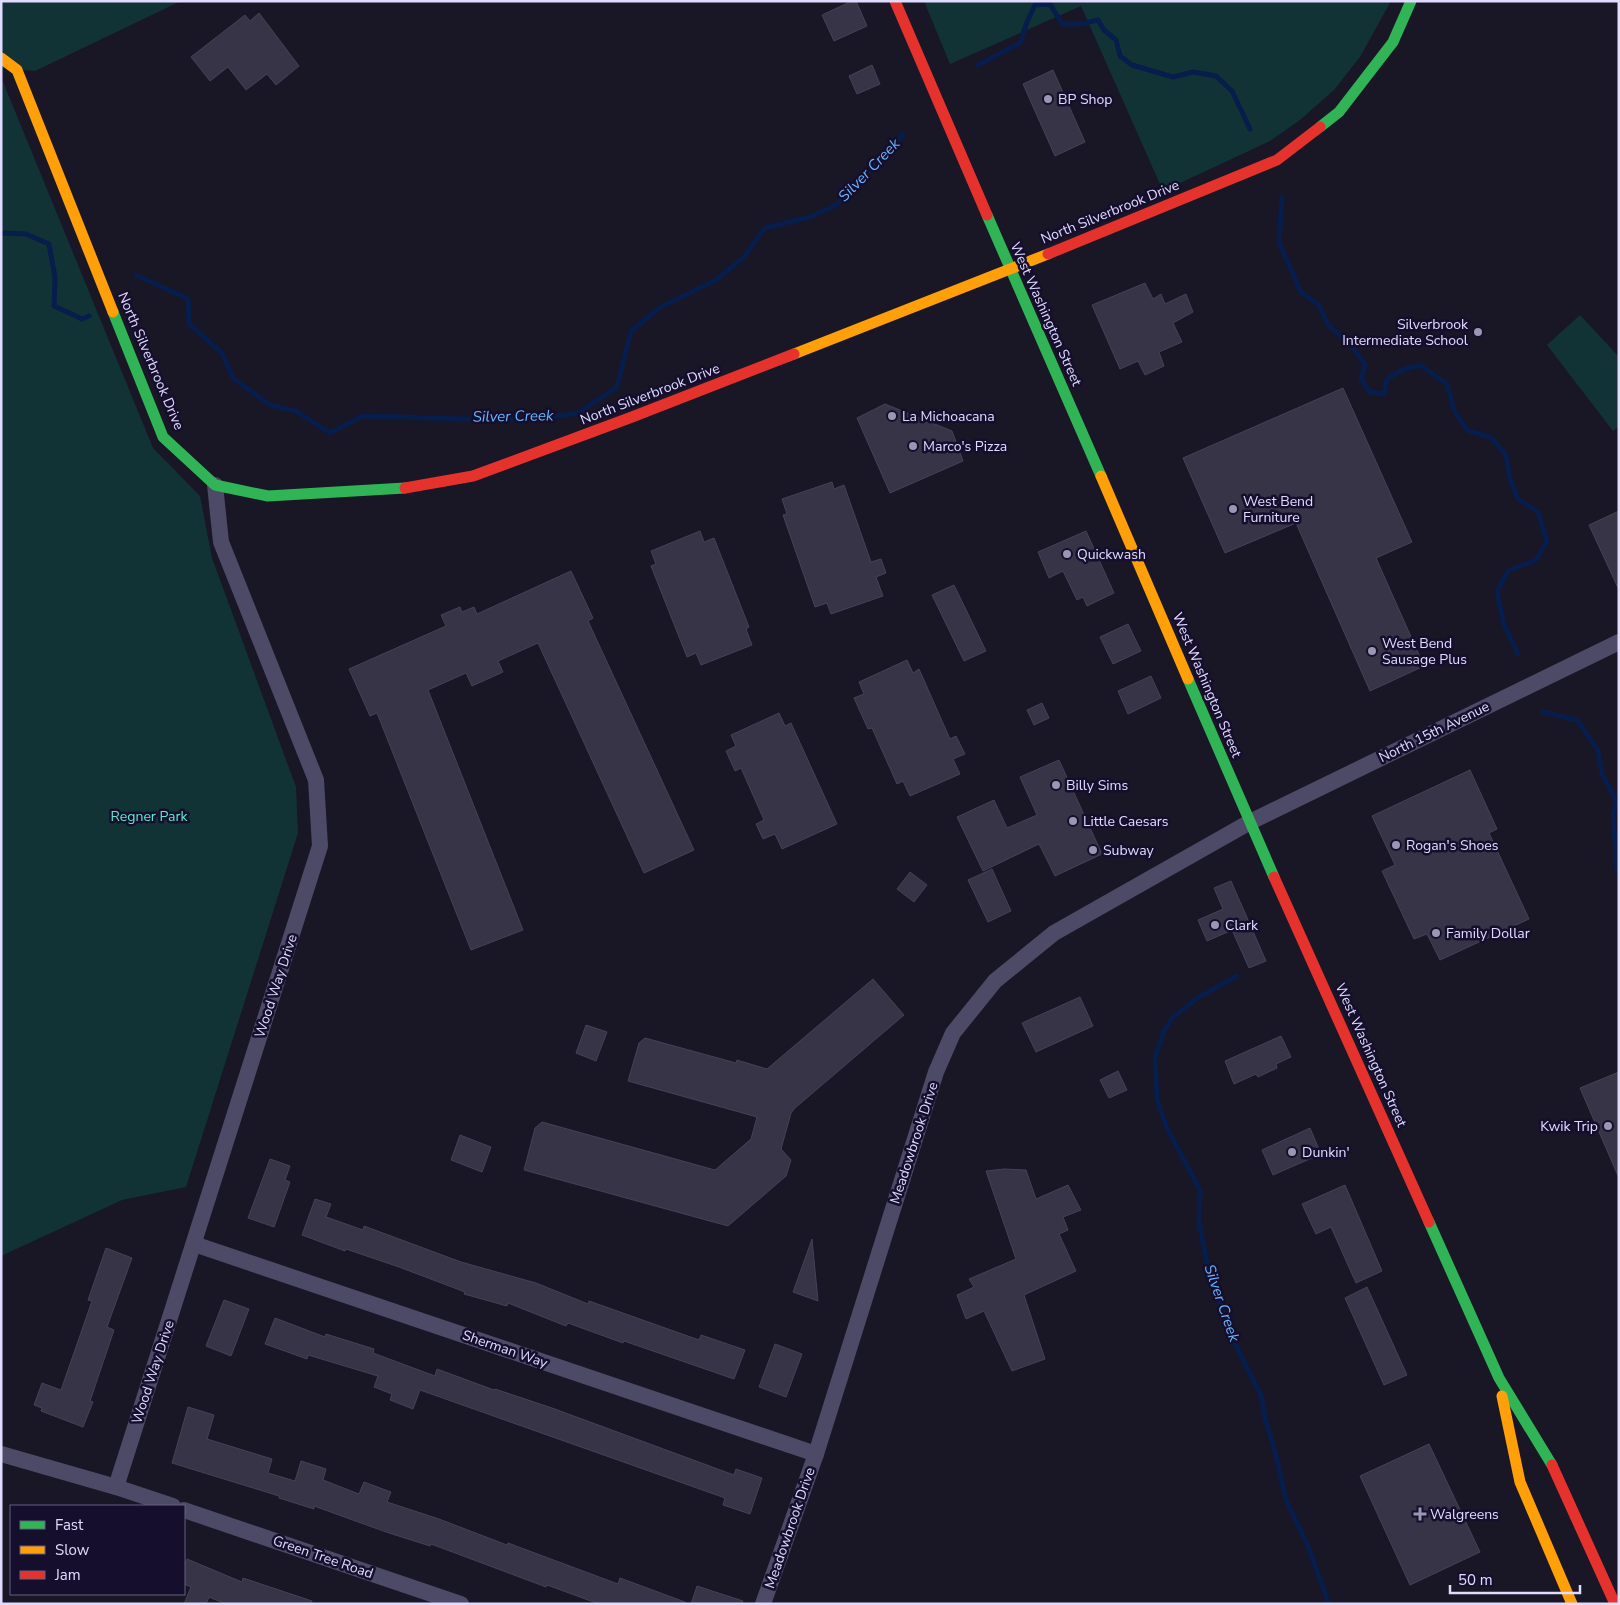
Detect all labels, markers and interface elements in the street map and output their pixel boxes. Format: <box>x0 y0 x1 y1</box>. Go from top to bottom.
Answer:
place label: BP Shop <box>1058 90 1112 109</box>
marker: BP Shop <box>1042 93 1054 105</box>
water label: Silver Creek <box>834 134 905 206</box>
street label: North Silverbrook Drive <box>1038 176 1182 248</box>
street label: West Washington Street <box>1006 239 1086 389</box>
street label: North Silverbrook Drive <box>113 289 189 433</box>
place label: Silverbrook Intermediate School <box>1342 315 1469 350</box>
marker: Silverbrook Intermediate School <box>1472 326 1484 338</box>
street label: North Silverbrook Drive <box>578 359 722 429</box>
water label: Silver Creek <box>473 405 554 427</box>
place label: La Michoacana <box>902 407 995 426</box>
marker: La Michoacana <box>886 410 898 422</box>
place label: Marco's Pizza <box>923 437 1007 456</box>
marker: Marco's Pizza <box>907 440 919 452</box>
place label: West Bend Furniture <box>1243 492 1313 527</box>
marker: West Bend Furniture <box>1227 503 1239 515</box>
place label: Quickwash <box>1077 545 1146 564</box>
marker: Quickwash <box>1061 548 1073 560</box>
street label: West Washington Street <box>1168 610 1246 760</box>
place label: West Bend Sausage Plus <box>1382 634 1467 669</box>
marker: West Bend Sausage Plus <box>1366 645 1378 657</box>
street label: North 15th Avenue <box>1376 697 1492 767</box>
place label: Billy Sims <box>1066 776 1128 795</box>
marker: Billy Sims <box>1050 779 1062 791</box>
park label: Regner Park <box>111 807 188 826</box>
place label: Little Caesars <box>1083 812 1169 831</box>
marker: Little Caesars <box>1067 815 1079 827</box>
place label: Rogan's Shoes <box>1406 836 1499 855</box>
marker: Rogan's Shoes <box>1390 839 1402 851</box>
place label: Subway <box>1103 841 1155 860</box>
marker: Subway <box>1087 844 1099 856</box>
place label: Clark <box>1225 916 1259 935</box>
marker: Clark <box>1209 919 1221 931</box>
place label: Family Dollar <box>1446 924 1530 943</box>
marker: Family Dollar <box>1430 927 1442 939</box>
street label: Wood Way Drive <box>250 932 302 1040</box>
street label: West Washington Street <box>1331 980 1411 1130</box>
street label: Meadowbrook Drive <box>885 1080 943 1206</box>
place label: Kwik Trip <box>1540 1117 1598 1136</box>
marker: Kwik Trip <box>1602 1120 1614 1132</box>
place label: Dunkin' <box>1302 1143 1350 1162</box>
marker: Dunkin' <box>1286 1146 1298 1158</box>
water label: Silver Creek <box>1199 1262 1245 1345</box>
street label: Wood Way Drive <box>127 1318 179 1426</box>
street label: Sherman Way <box>460 1326 551 1373</box>
street label: Meadowbrook Drive <box>760 1465 820 1591</box>
legend <box>10 1505 185 1595</box>
place label: Walgreens <box>1430 1505 1499 1524</box>
marker: Walgreens <box>1414 1508 1426 1520</box>
text: Fast <box>55 1515 84 1535</box>
street label: Green Tree Road <box>270 1531 376 1583</box>
text: Slow <box>55 1540 90 1560</box>
scale bar <box>1450 1562 1580 1594</box>
text: Jam <box>54 1565 81 1585</box>
text: 50 m <box>1458 1570 1493 1590</box>

